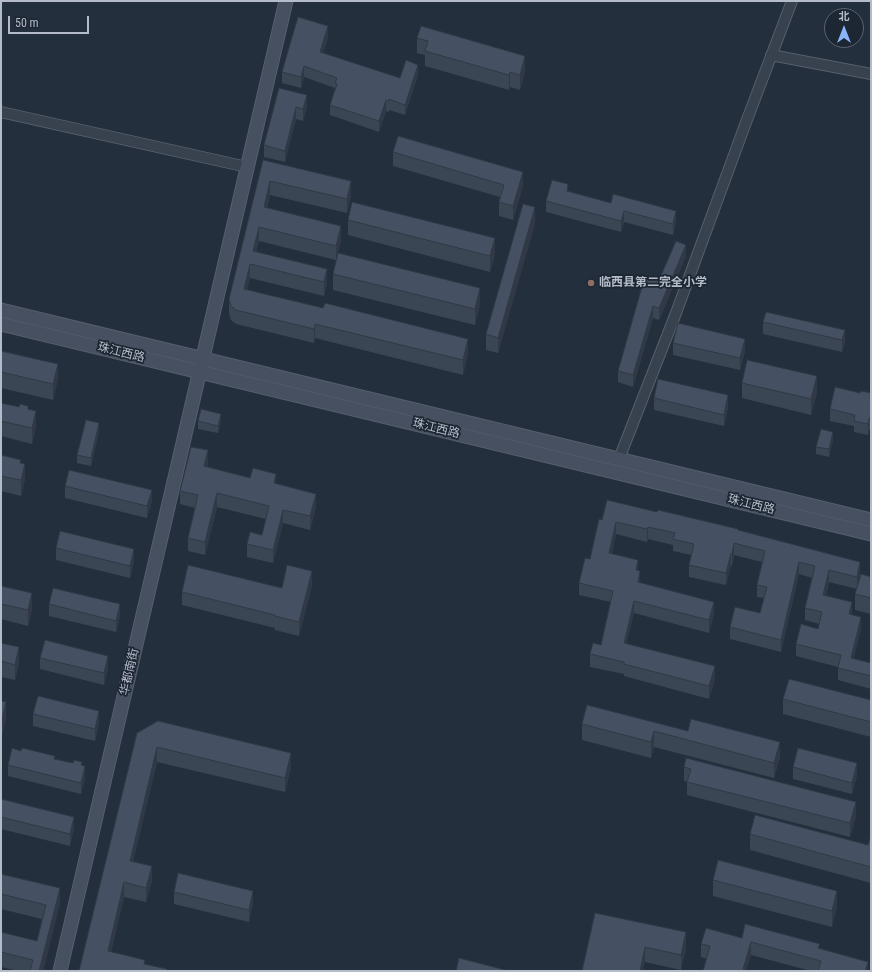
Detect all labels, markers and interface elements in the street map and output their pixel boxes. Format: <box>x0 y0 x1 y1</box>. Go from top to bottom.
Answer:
scale bar <box>10 8 91 34</box>
north arrow <box>824 8 864 48</box>
text: 北 <box>839 10 850 23</box>
text: 50 m <box>15 16 39 30</box>
place label: 临西县第二完全小学 <box>599 276 707 290</box>
marker: 临西县第二完全小学 <box>586 278 596 288</box>
street label: 珠江西路 <box>96 340 146 366</box>
street label: 珠江西路 <box>411 416 461 442</box>
street label: 珠江西路 <box>726 492 776 518</box>
street label: 华都南街 <box>118 647 142 697</box>

